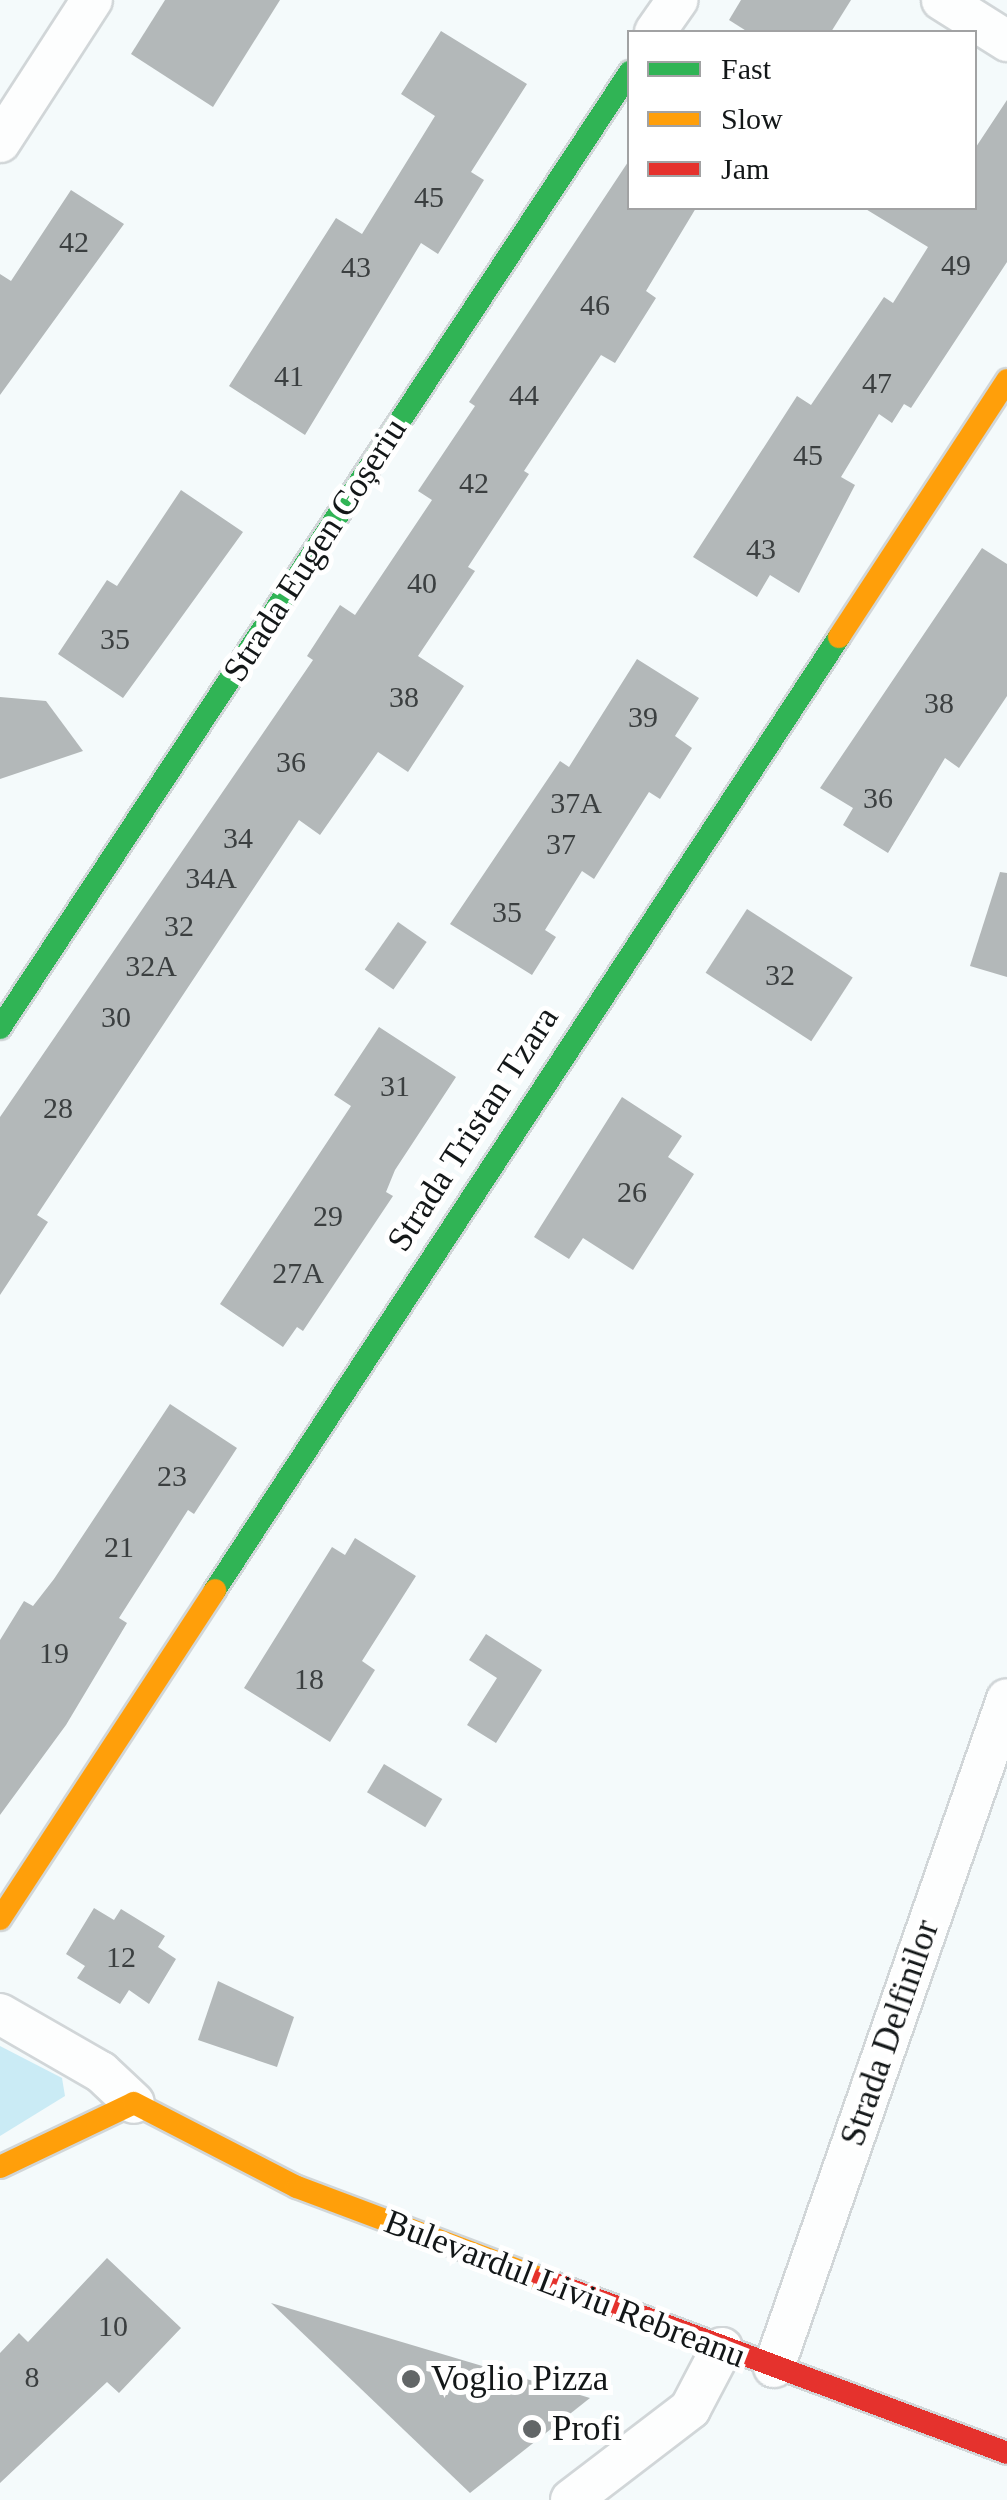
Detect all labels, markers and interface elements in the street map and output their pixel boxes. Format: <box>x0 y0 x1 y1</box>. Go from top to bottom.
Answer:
legend <box>627 30 977 210</box>
text: Fast <box>721 52 771 85</box>
text: Slow <box>721 102 783 135</box>
text: Jam <box>721 152 769 185</box>
house number: 45 <box>414 179 444 215</box>
house number: 42 <box>59 224 89 260</box>
house number: 49 <box>941 247 971 283</box>
house number: 43 <box>341 249 371 285</box>
house number: 46 <box>580 287 610 323</box>
house number: 41 <box>274 358 304 394</box>
house number: 47 <box>862 365 892 401</box>
house number: 44 <box>509 377 539 413</box>
street label: Strada Eugen Coșeriu <box>214 411 416 689</box>
house number: 45 <box>793 437 823 473</box>
house number: 42 <box>459 465 489 501</box>
house number: 43 <box>746 531 776 567</box>
house number: 40 <box>407 565 437 601</box>
house number: 35 <box>100 621 130 657</box>
house number: 38 <box>389 679 419 715</box>
house number: 38 <box>924 685 954 721</box>
house number: 39 <box>628 699 658 735</box>
house number: 36 <box>276 744 306 780</box>
house number: 36 <box>863 780 893 816</box>
house number: 37A <box>550 785 602 821</box>
house number: 34 <box>223 820 253 856</box>
house number: 37 <box>546 826 576 862</box>
house number: 34A <box>185 860 237 896</box>
house number: 35 <box>492 894 522 930</box>
house number: 32 <box>164 908 194 944</box>
house number: 32A <box>125 948 177 984</box>
house number: 32 <box>765 957 795 993</box>
street label: Strada Tristan Tzara <box>378 998 568 1260</box>
house number: 30 <box>101 999 131 1035</box>
house number: 31 <box>380 1068 410 1104</box>
house number: 28 <box>43 1090 73 1126</box>
house number: 26 <box>617 1174 647 1210</box>
house number: 29 <box>313 1198 343 1234</box>
house number: 27A <box>272 1255 324 1291</box>
house number: 23 <box>157 1458 187 1494</box>
house number: 21 <box>104 1529 134 1565</box>
house number: 19 <box>39 1635 69 1671</box>
house number: 18 <box>294 1661 324 1697</box>
street label: Strada Delfinilor <box>832 1915 948 2151</box>
house number: 12 <box>106 1939 136 1975</box>
street label: Bulevardul Liviu Rebreanu <box>379 2201 751 2377</box>
house number: 10 <box>98 2308 128 2344</box>
place label: Voglio Pizza <box>431 2358 608 2400</box>
house number: 8 <box>24 2359 40 2395</box>
marker: Voglio Pizza <box>400 2368 422 2390</box>
place label: Profi <box>552 2408 622 2450</box>
marker: Profi <box>521 2418 543 2440</box>

